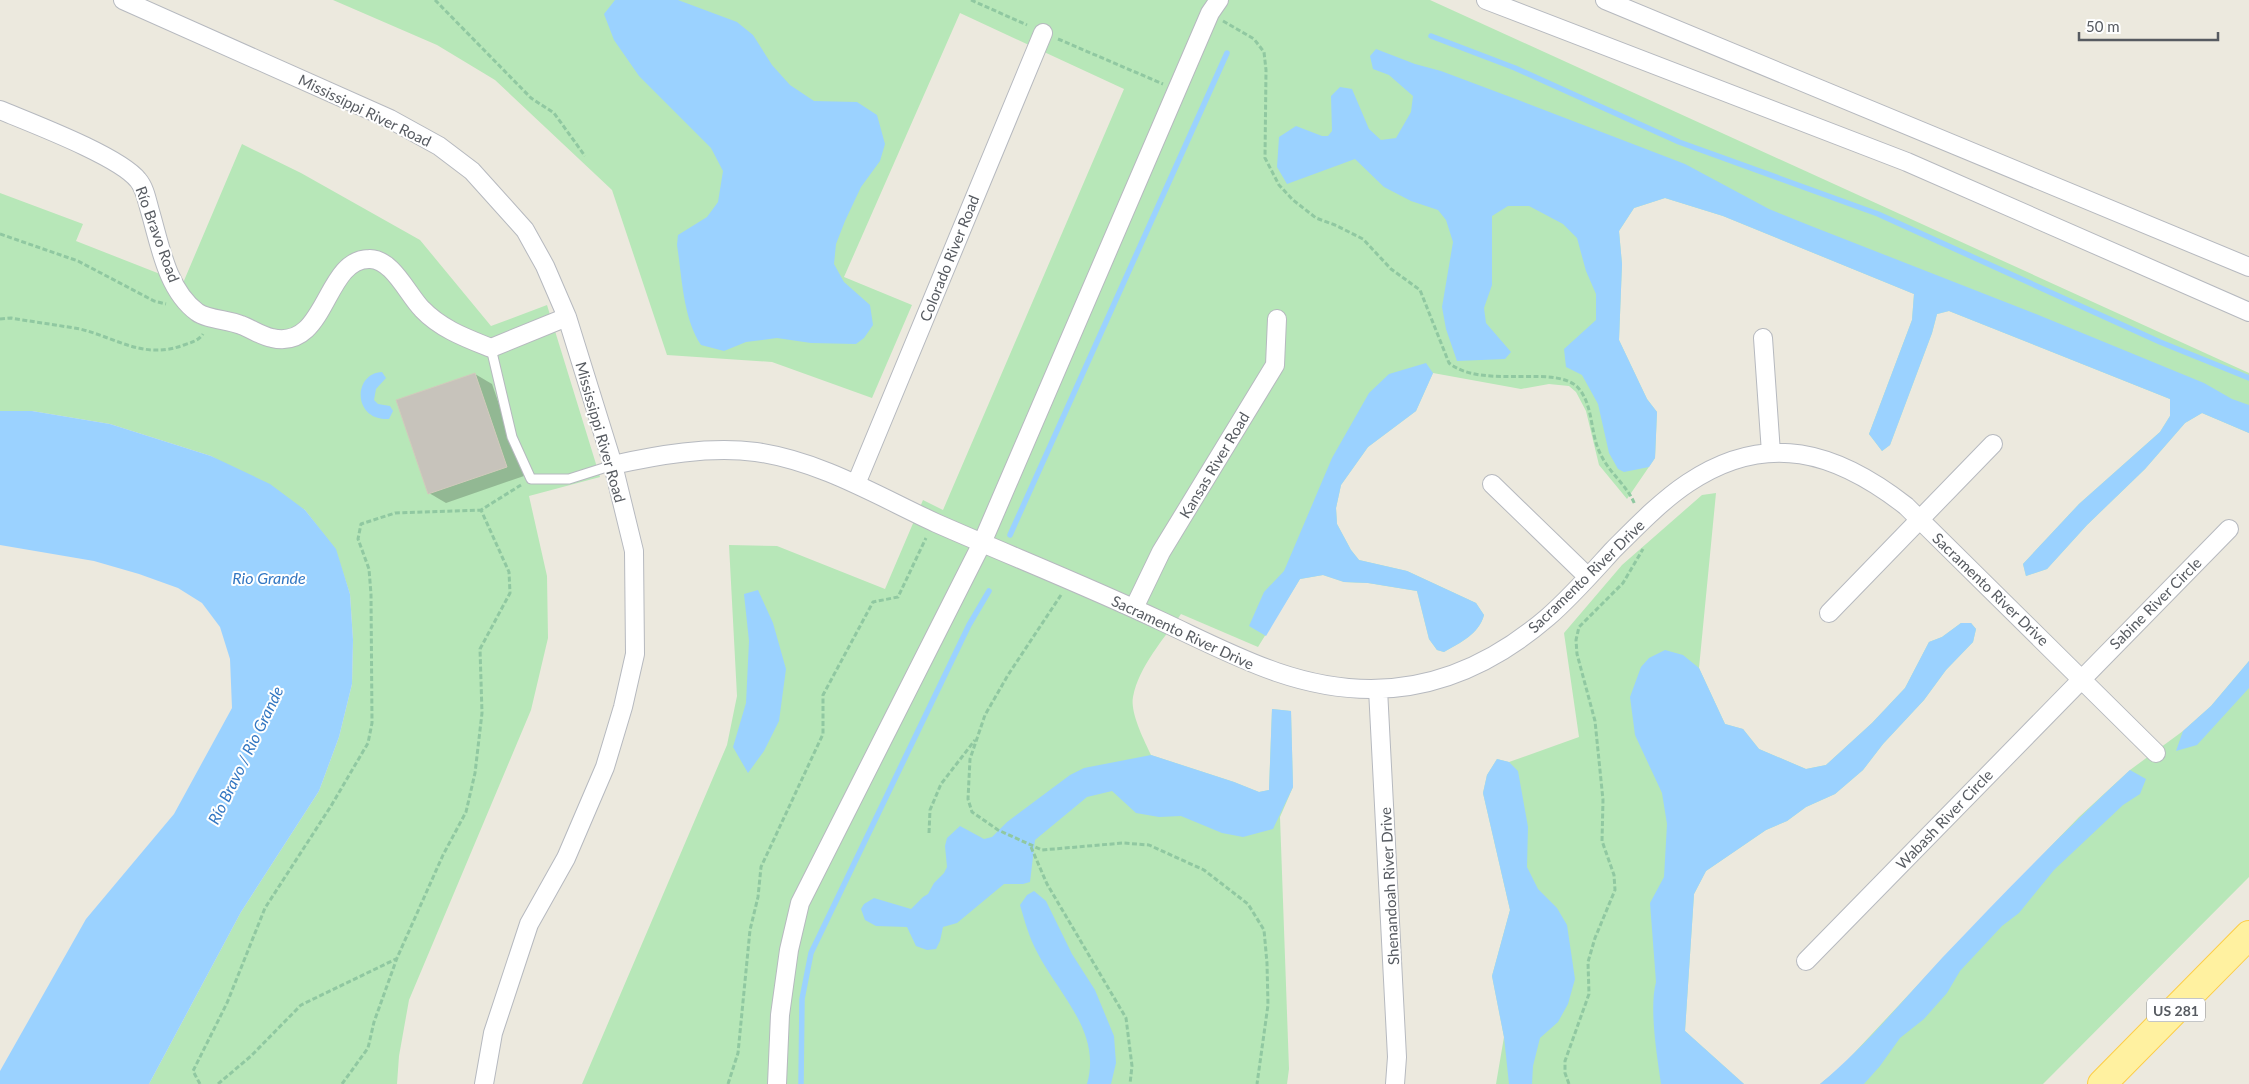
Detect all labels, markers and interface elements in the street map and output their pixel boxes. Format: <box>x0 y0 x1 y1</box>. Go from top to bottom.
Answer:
scale bar <box>2079 10 2218 42</box>
text: 50 m <box>2086 17 2120 35</box>
street label: Mississippi River Road <box>296 70 434 150</box>
street label: Río Bravo Road <box>132 184 184 284</box>
street label: Colorado River Road <box>915 192 983 324</box>
street label: Mississippi River Road <box>572 360 630 504</box>
street label: Kansas River Road <box>1175 409 1253 521</box>
street label: Sacramento River Drive <box>1524 516 1648 636</box>
street label: Sacramento River Drive <box>1929 529 2053 649</box>
street label: Sabine River Circle <box>2105 553 2205 653</box>
water label: Rio Grande <box>232 568 306 587</box>
street label: Sacramento River Drive <box>1109 591 1257 673</box>
water label: Río Bravo / Rio Grande <box>203 683 287 827</box>
street label: Wabash River Circle <box>1892 765 1996 873</box>
street label: Shenandoah River Drive <box>1376 806 1402 965</box>
road number: US 281 <box>2147 998 2205 1022</box>

